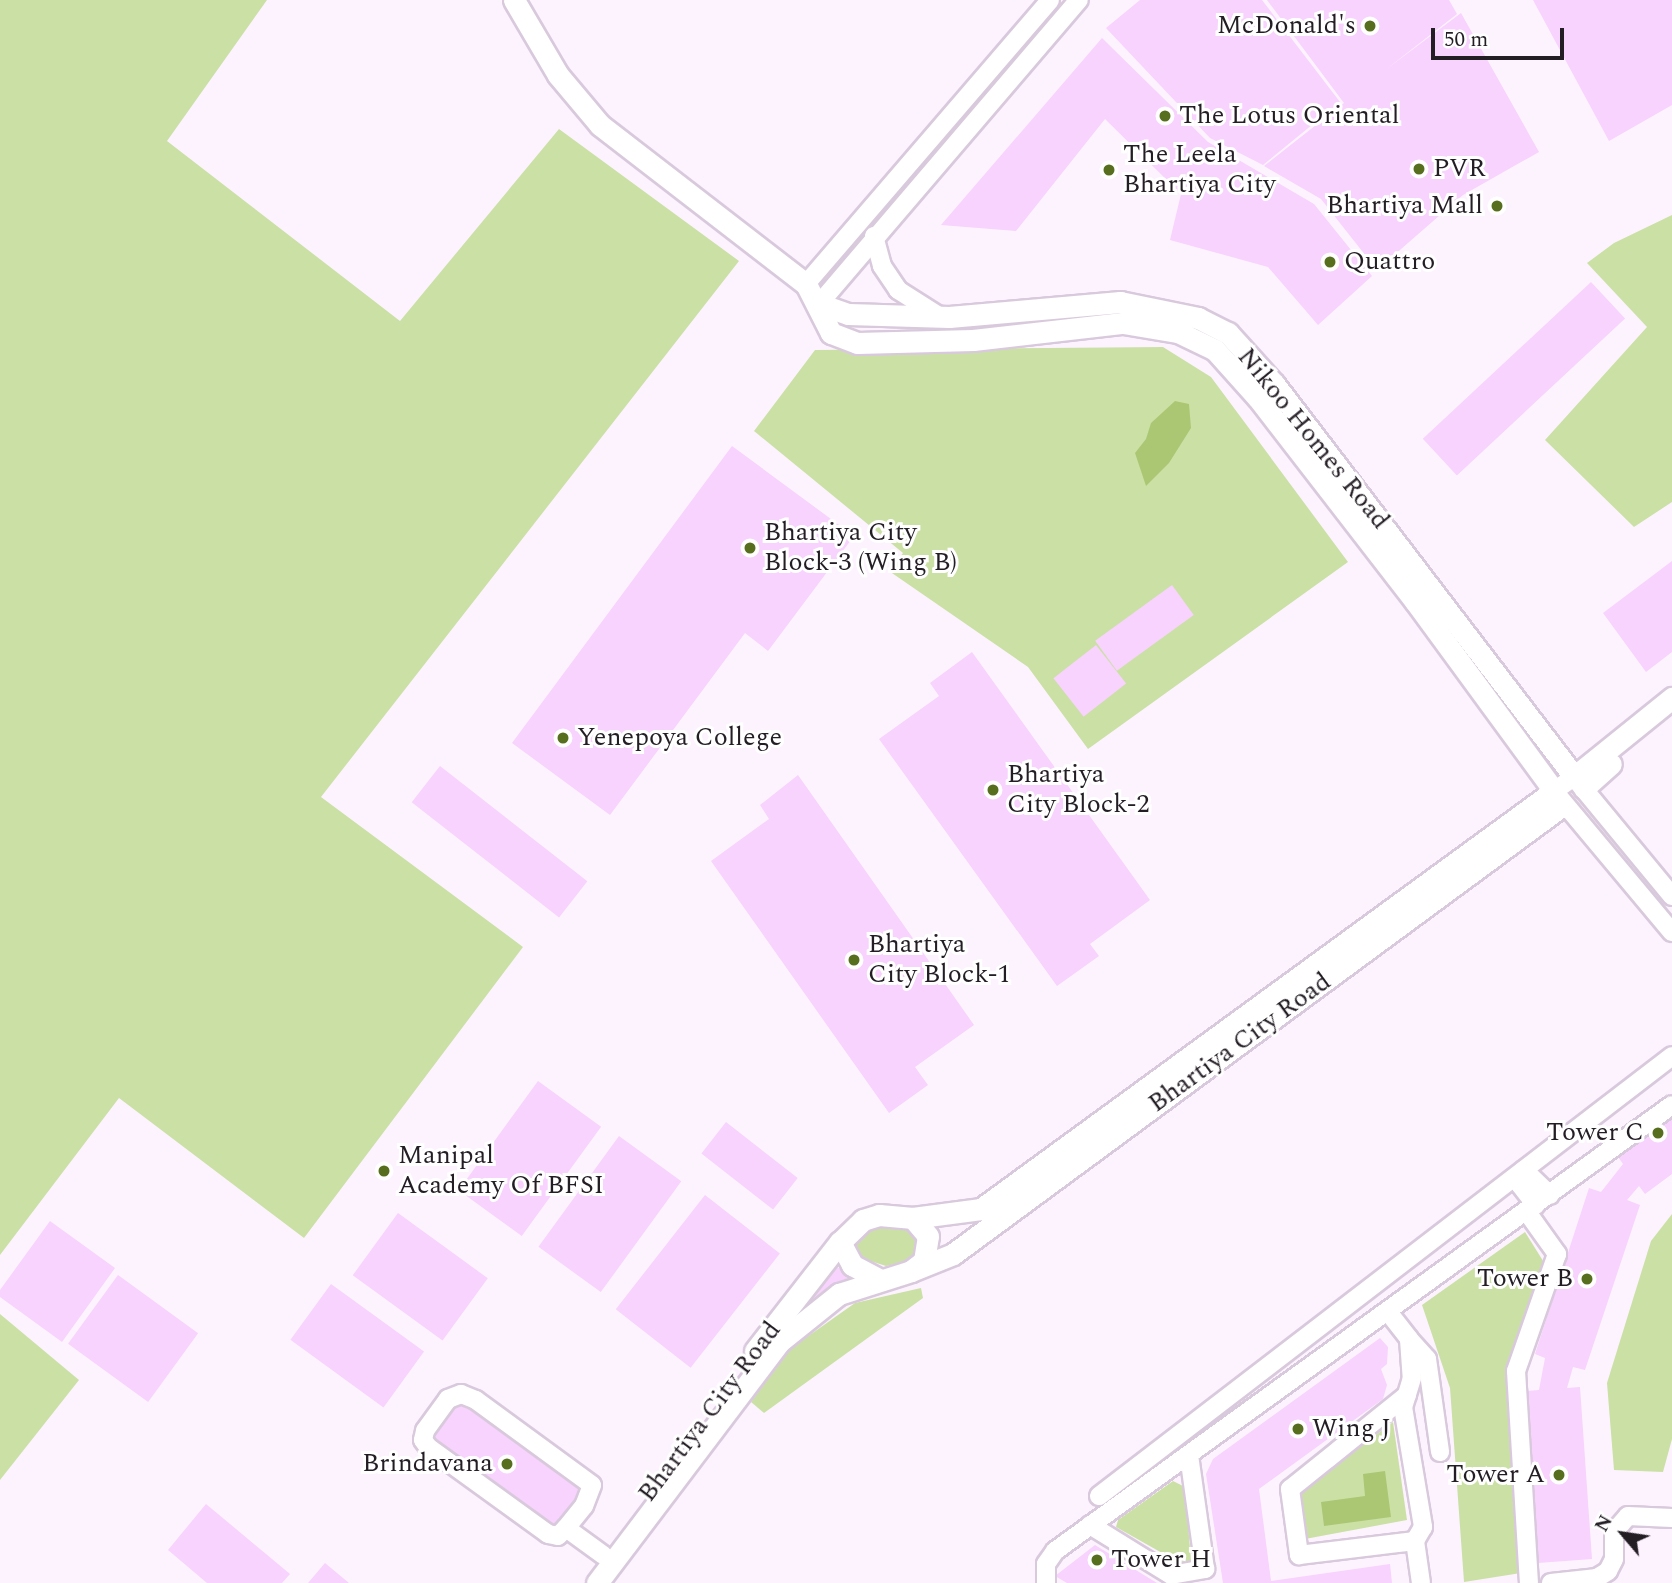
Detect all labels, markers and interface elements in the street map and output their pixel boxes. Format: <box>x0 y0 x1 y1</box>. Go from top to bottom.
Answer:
place label: McDonald's <box>1217 10 1356 42</box>
scale bar <box>1434 14 1567 58</box>
marker: McDonald's <box>1362 18 1378 34</box>
text: 50 m <box>1444 24 1488 56</box>
place label: The Lotus Oriental <box>1179 100 1399 132</box>
marker: The Lotus Oriental <box>1157 108 1173 124</box>
place label: The Leela Bhartiya City <box>1123 139 1276 200</box>
place label: PVR <box>1433 153 1485 185</box>
marker: PVR <box>1411 161 1427 177</box>
marker: The Leela Bhartiya City <box>1101 162 1117 178</box>
place label: Bhartiya Mall <box>1326 190 1483 222</box>
marker: Bhartiya Mall <box>1489 198 1505 214</box>
place label: Quattro <box>1344 246 1435 278</box>
marker: Quattro <box>1322 254 1338 270</box>
street label: Nikoo Homes Road <box>1230 342 1396 536</box>
place label: Bhartiya City Block-3 (Wing B) <box>764 517 957 578</box>
marker: Bhartiya City Block-3 (Wing B) <box>742 540 758 556</box>
place label: Yenepoya College <box>577 722 782 754</box>
marker: Yenepoya College <box>555 730 571 746</box>
place label: Bhartiya City Block-2 <box>1007 759 1150 820</box>
marker: Bhartiya City Block-2 <box>985 782 1001 798</box>
place label: Bhartiya City Block-1 <box>868 929 1011 990</box>
marker: Bhartiya City Block-1 <box>846 952 862 968</box>
street label: Bhartiya City Road <box>1143 966 1337 1120</box>
place label: Tower C <box>1546 1117 1644 1149</box>
marker: Tower C <box>1650 1125 1666 1141</box>
place label: Manipal Academy Of BFSI <box>398 1140 604 1202</box>
marker: Manipal Academy Of BFSI <box>376 1163 392 1179</box>
place label: Tower B <box>1477 1263 1573 1295</box>
marker: Tower B <box>1579 1271 1595 1287</box>
street label: Bhartiya City Road <box>632 1316 788 1508</box>
place label: Wing J <box>1312 1413 1391 1445</box>
marker: Wing J <box>1290 1421 1306 1437</box>
place label: Brindavana <box>362 1448 493 1480</box>
marker: Brindavana <box>499 1456 515 1472</box>
place label: Tower A <box>1446 1459 1545 1491</box>
marker: Tower A <box>1551 1467 1567 1483</box>
north arrow <box>1588 1499 1658 1569</box>
text: N <box>1588 1510 1621 1537</box>
place label: Tower H <box>1111 1544 1211 1576</box>
marker: Tower H <box>1089 1552 1105 1568</box>

